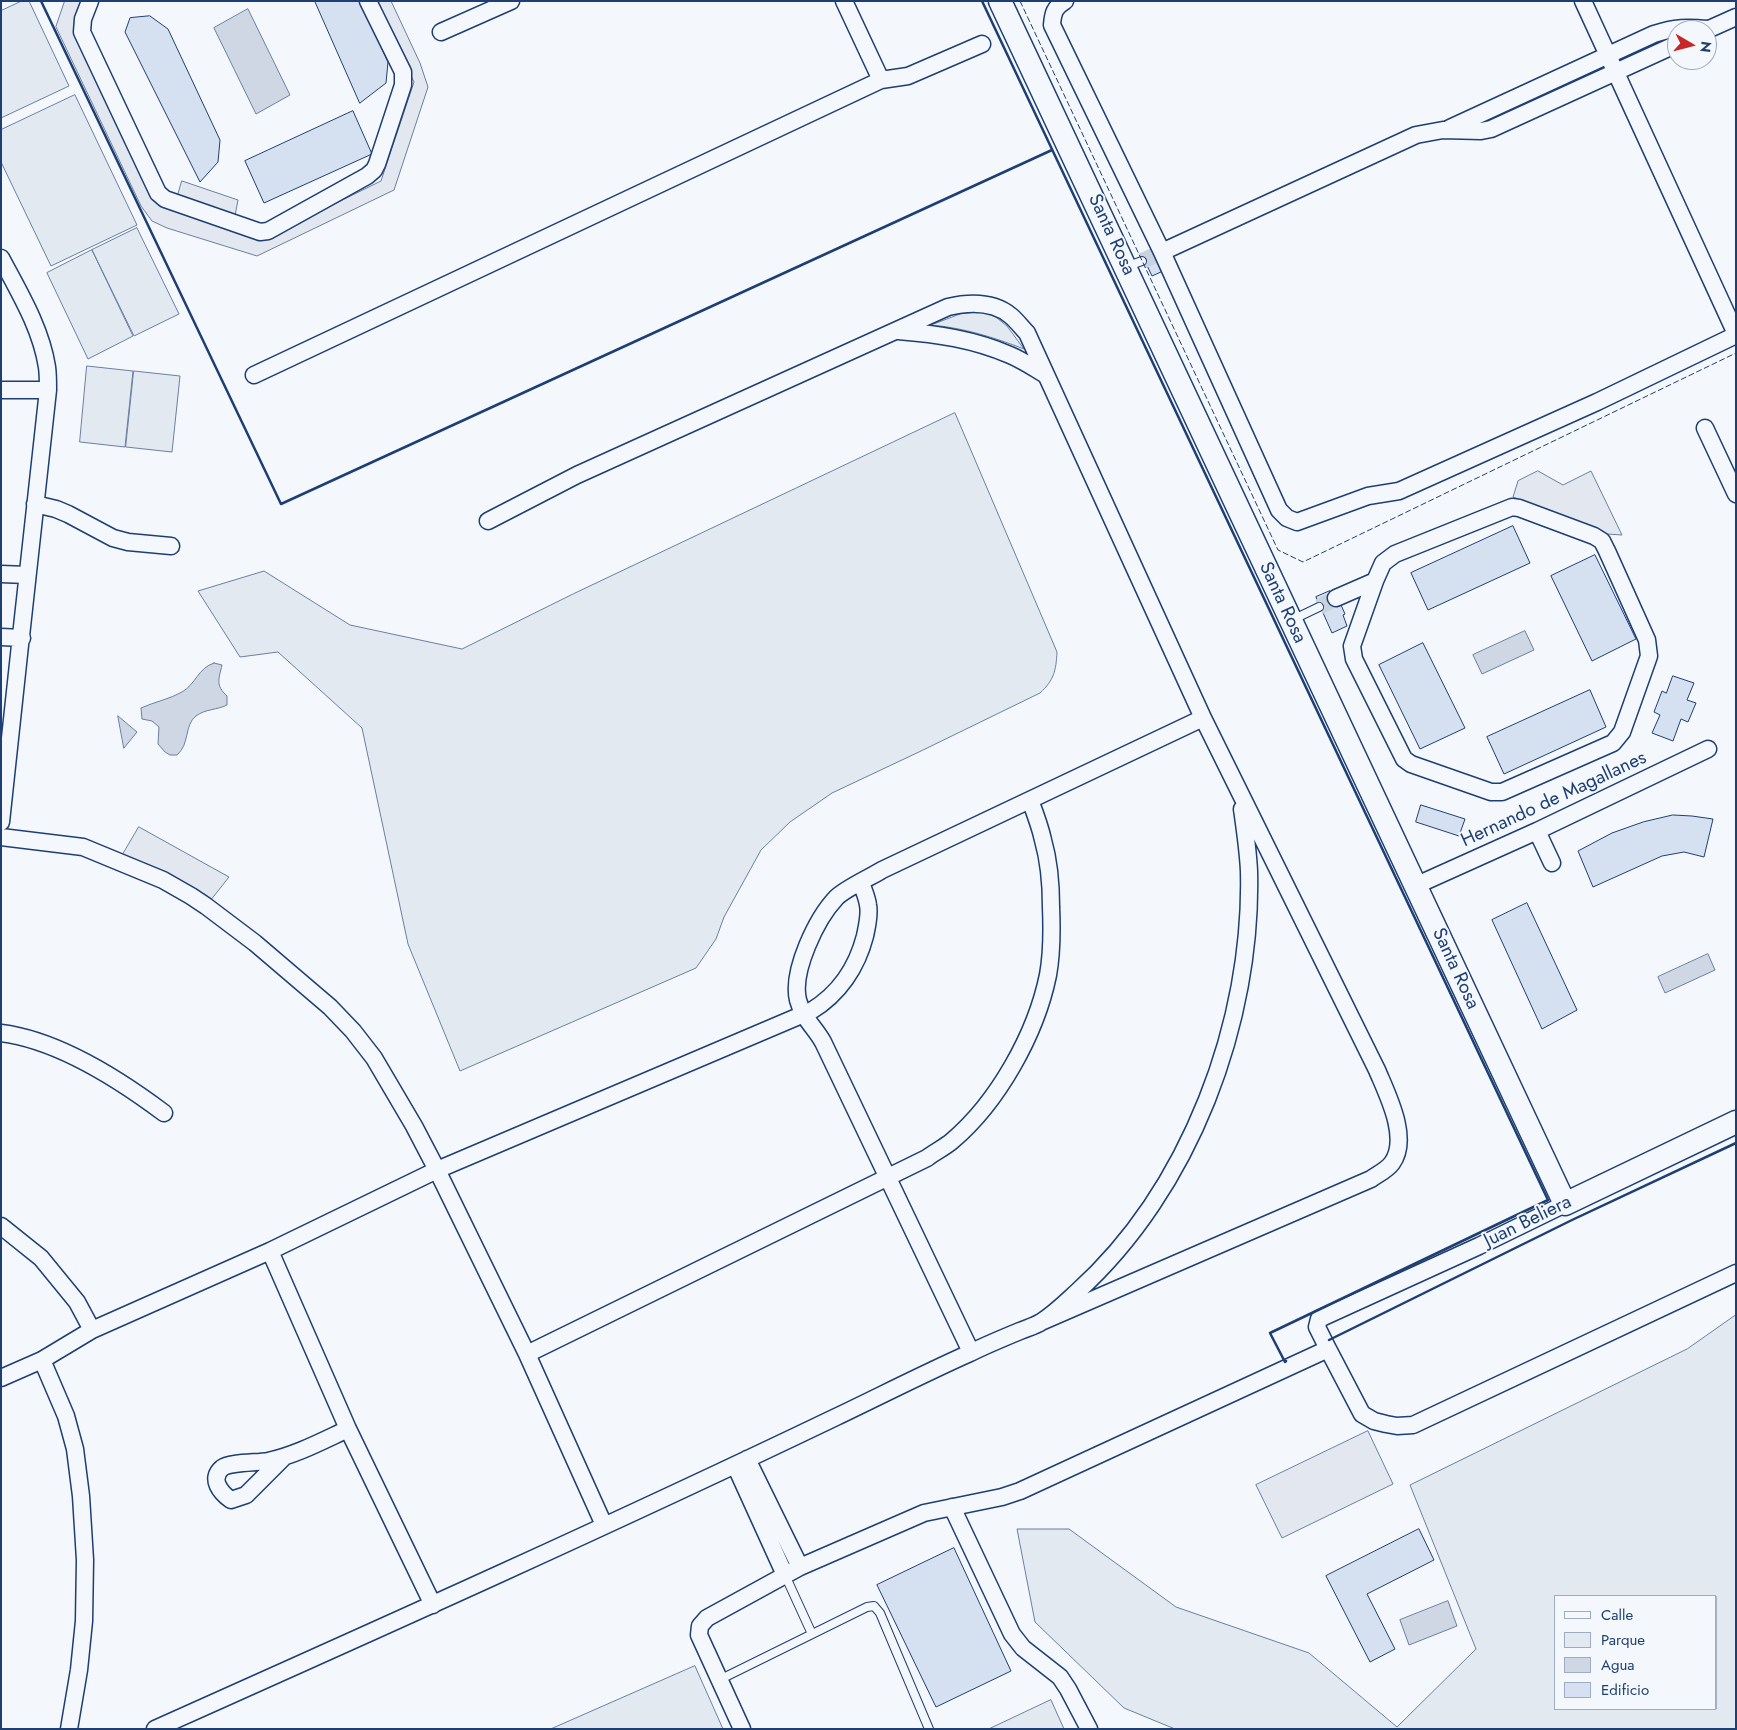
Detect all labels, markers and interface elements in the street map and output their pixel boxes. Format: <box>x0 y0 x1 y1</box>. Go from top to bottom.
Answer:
north arrow <box>1667 20 1717 70</box>
text: N <box>1695 40 1717 54</box>
street label: Santa Rosa <box>1082 191 1140 279</box>
street label: Santa Rosa <box>1253 559 1311 647</box>
street label: Hernando de Magallanes <box>1458 747 1650 853</box>
street label: Santa Rosa <box>1426 925 1484 1013</box>
street label: Juan Beliera <box>1481 1191 1575 1253</box>
legend <box>1554 1595 1717 1710</box>
text: Calle <box>1601 1604 1633 1626</box>
text: Parque <box>1601 1629 1645 1651</box>
text: Agua <box>1601 1654 1635 1676</box>
text: Edificio <box>1601 1679 1649 1701</box>

